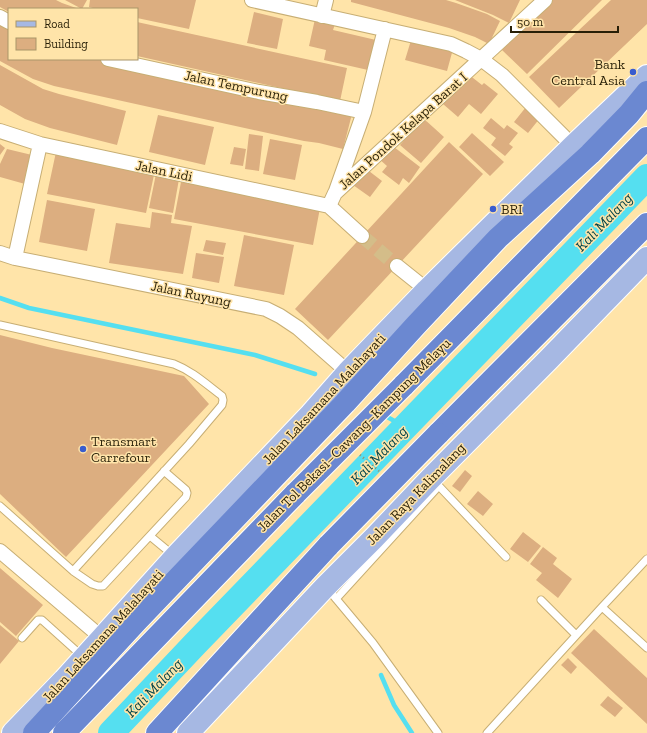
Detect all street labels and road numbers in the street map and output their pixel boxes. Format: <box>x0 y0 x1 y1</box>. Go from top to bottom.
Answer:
street label: Jalan Tempurung <box>183 67 290 105</box>
street label: Jalan Pondok Kelapa Barat I <box>335 69 471 193</box>
street label: Jalan Lidi <box>134 157 194 185</box>
street label: Jalan Ruyung <box>149 277 233 311</box>
street label: Jalan Laksamana Malahayati <box>259 330 389 468</box>
street label: Jalan Tol Bekasi–Cawang–Kampung Melayu <box>254 335 454 535</box>
street label: Jalan Raya Kalimalang <box>363 439 469 548</box>
street label: Jalan Laksamana Malahayati <box>39 566 167 706</box>

